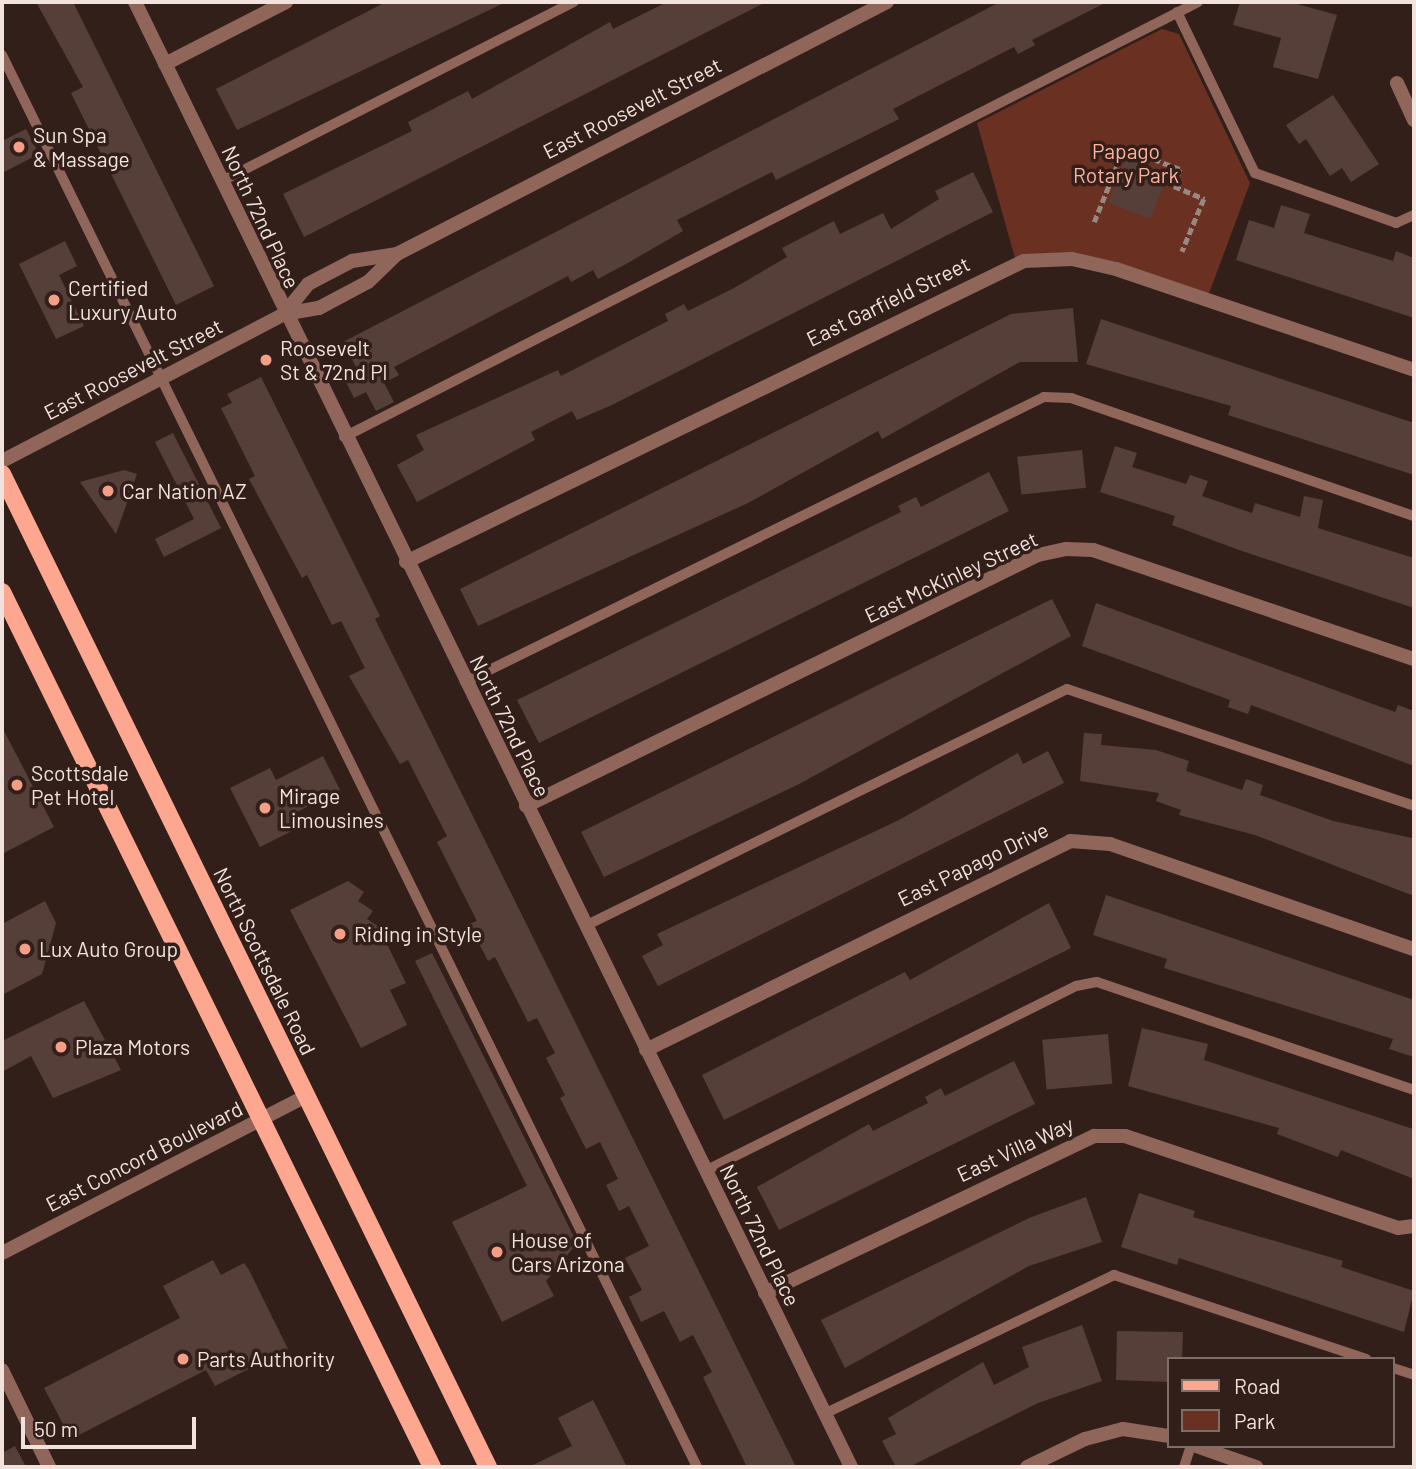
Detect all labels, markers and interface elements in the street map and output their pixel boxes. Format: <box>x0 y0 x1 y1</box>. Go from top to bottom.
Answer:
street label: East Roosevelt Street <box>539 52 725 164</box>
place label: Sun Spa & Massage <box>33 122 130 172</box>
park label: Papago Rotary Park <box>1073 138 1179 188</box>
marker: Sun Spa & Massage <box>11 139 27 155</box>
street label: North 72nd Place <box>217 142 305 292</box>
street label: East Garfield Street <box>802 251 974 351</box>
place label: Certified Luxury Auto <box>68 275 177 325</box>
marker: Certified Luxury Auto <box>46 292 62 308</box>
street label: East Roosevelt Street <box>40 313 226 425</box>
place label: Roosevelt St & 72nd Pl <box>280 335 387 385</box>
marker: Roosevelt St & 72nd Pl <box>258 352 274 368</box>
place label: Car Nation AZ <box>122 478 247 504</box>
marker: Car Nation AZ <box>100 483 116 499</box>
street label: East McKinley Street <box>861 526 1041 628</box>
street label: North 72nd Place <box>465 651 555 801</box>
place label: Scottsdale Pet Hotel <box>31 760 129 810</box>
marker: Scottsdale Pet Hotel <box>9 777 25 793</box>
place label: Mirage Limousines <box>279 783 384 833</box>
marker: Mirage Limousines <box>257 800 273 816</box>
street label: East Papago Drive <box>894 817 1052 911</box>
street label: North Scottsdale Road <box>209 863 321 1059</box>
place label: Riding in Style <box>354 921 482 947</box>
marker: Riding in Style <box>332 926 348 942</box>
place label: Lux Auto Group <box>39 936 178 962</box>
marker: Lux Auto Group <box>17 941 33 957</box>
place label: Plaza Motors <box>75 1034 190 1060</box>
marker: Plaza Motors <box>53 1039 69 1055</box>
street label: East Concord Boulevard <box>41 1095 247 1217</box>
street label: East Villa Way <box>953 1111 1077 1187</box>
street label: North 72nd Place <box>715 1160 805 1310</box>
place label: House of Cars Arizona <box>511 1227 625 1277</box>
marker: House of Cars Arizona <box>489 1244 505 1260</box>
place label: Parts Authority <box>197 1346 335 1372</box>
marker: Parts Authority <box>175 1351 191 1367</box>
legend <box>1168 1357 1395 1448</box>
text: Road <box>1234 1373 1280 1398</box>
scale bar <box>24 1402 200 1446</box>
text: Park <box>1234 1408 1275 1433</box>
text: 50 m <box>34 1416 78 1441</box>

